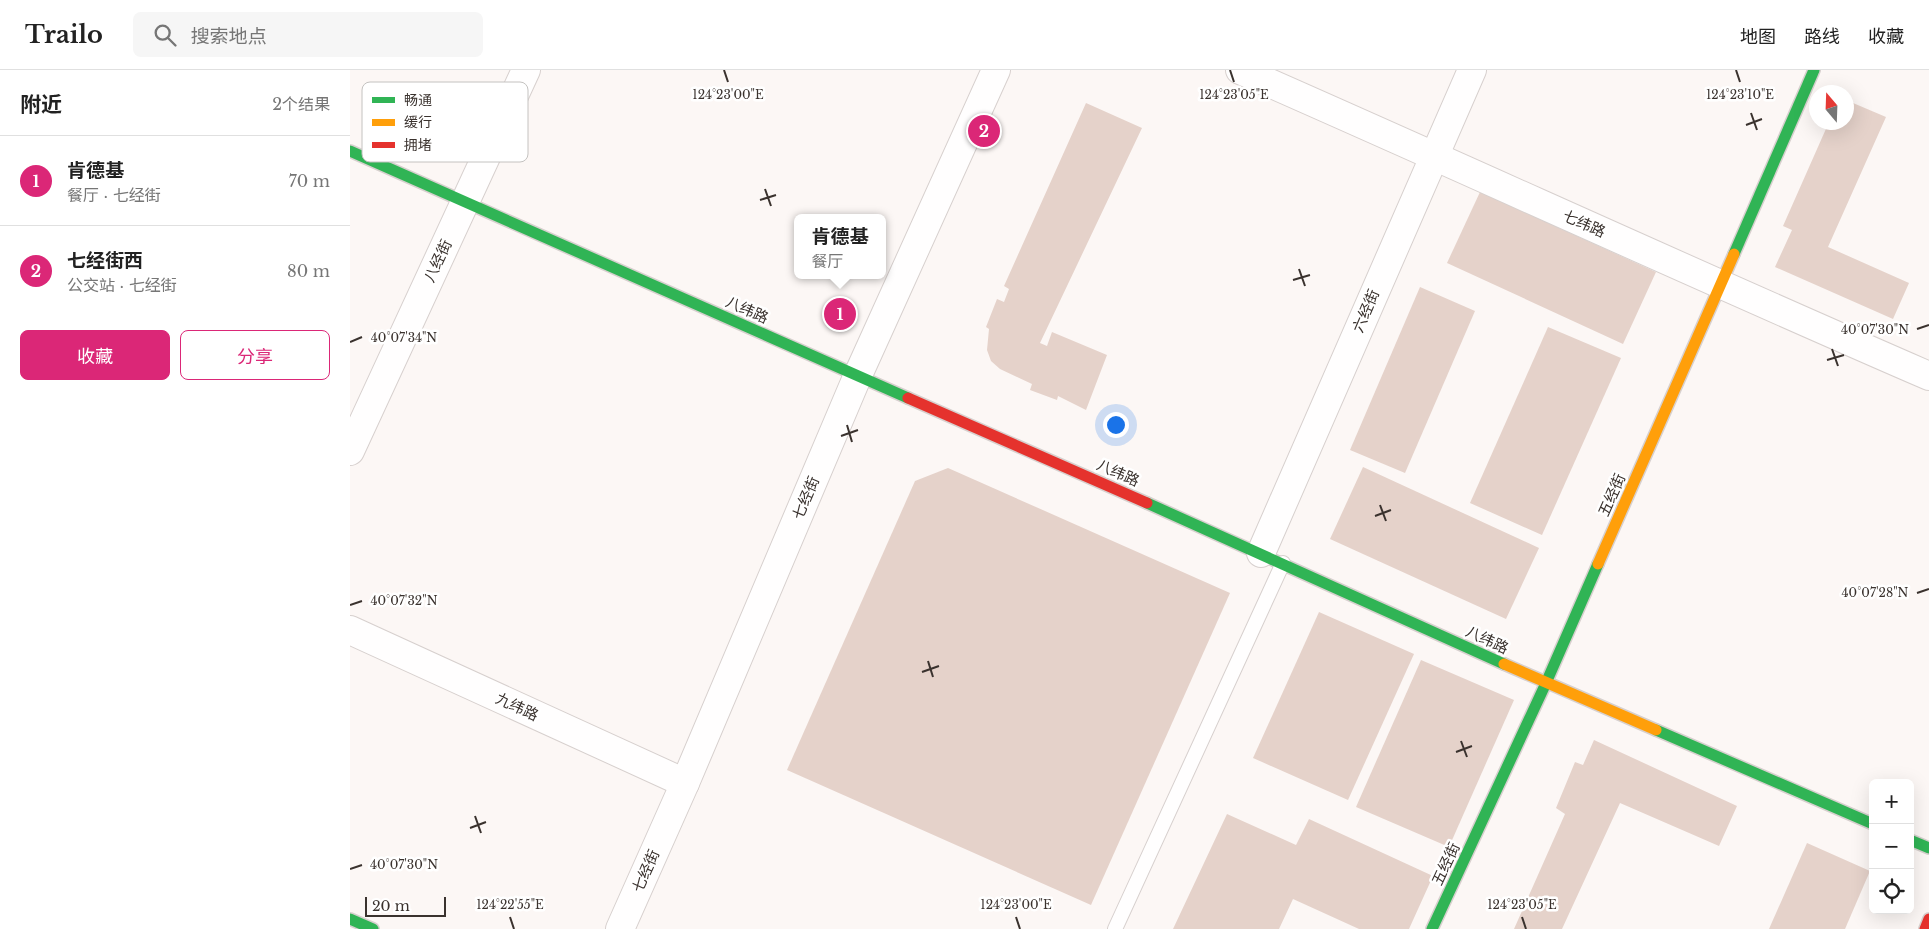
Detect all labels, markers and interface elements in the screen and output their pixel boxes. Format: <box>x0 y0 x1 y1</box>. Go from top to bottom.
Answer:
search box <box>133 12 483 57</box>
text: Trailo <box>25 20 103 49</box>
icon: search <box>151 21 179 49</box>
text: 搜索地点 <box>191 25 267 48</box>
text: 地图 <box>1740 26 1776 48</box>
text: 路线 <box>1804 26 1840 48</box>
text: 收藏 <box>1868 26 1904 48</box>
legend <box>362 82 528 162</box>
north arrow <box>1809 85 1854 130</box>
text: 124°23'00"E <box>692 87 764 102</box>
text: 124°23'05"E <box>1199 87 1269 102</box>
text: 124°23'10"E <box>1706 87 1774 102</box>
text: 畅通 <box>404 91 432 109</box>
text: 附近 <box>20 92 62 118</box>
text: 2个结果 <box>272 94 330 114</box>
pin: 2 <box>968 112 1000 150</box>
text: 缓行 <box>404 113 432 131</box>
text: 拥堵 <box>404 136 432 154</box>
text: 肯德基 <box>67 159 124 182</box>
text: 1 <box>33 171 39 191</box>
text: 70 m <box>289 171 330 191</box>
text: 餐厅 · 七经街 <box>67 185 161 205</box>
street label: 七纬路 <box>1560 206 1609 241</box>
popup <box>794 214 886 279</box>
text: 肯德基 <box>811 225 869 248</box>
street label: 八经街 <box>419 236 456 285</box>
text: 七经街西 <box>67 249 143 272</box>
text: 餐厅 <box>811 251 844 271</box>
text: 2 <box>31 261 41 281</box>
text: 80 m <box>287 261 330 281</box>
text: 公交站 · 七经街 <box>67 275 177 295</box>
street label: 六经街 <box>1348 286 1383 335</box>
street label: 八纬路 <box>723 292 772 327</box>
pin: 1 <box>824 295 856 333</box>
text: 40°07'30"N <box>1841 322 1909 337</box>
button: 收藏 <box>20 330 170 380</box>
button: 分享 <box>180 330 330 380</box>
text: 40°07'34"N <box>371 330 437 345</box>
your location <box>1103 412 1129 438</box>
street label: 八纬路 <box>1094 455 1143 490</box>
street label: 五经街 <box>1594 470 1629 519</box>
street label: 七经街 <box>788 473 823 522</box>
text: 40°07'28"N <box>1842 585 1909 600</box>
text: 40°07'32"N <box>371 593 438 608</box>
street label: 八纬路 <box>1463 621 1512 658</box>
street label: 九纬路 <box>493 688 542 725</box>
map controls <box>1869 779 1914 914</box>
button: + <box>1869 779 1914 824</box>
button: − <box>1869 824 1914 869</box>
street label: 五经街 <box>1427 839 1464 888</box>
street label: 七经街 <box>628 846 663 895</box>
text: 40°07'30"N <box>370 857 438 872</box>
button: locate <box>1869 869 1914 914</box>
scale bar <box>365 894 446 917</box>
text: 20 m <box>372 897 410 915</box>
text: 124°22'55"E <box>476 897 544 912</box>
text: 124°23'00"E <box>980 897 1052 912</box>
text: 124°23'05"E <box>1487 897 1557 912</box>

